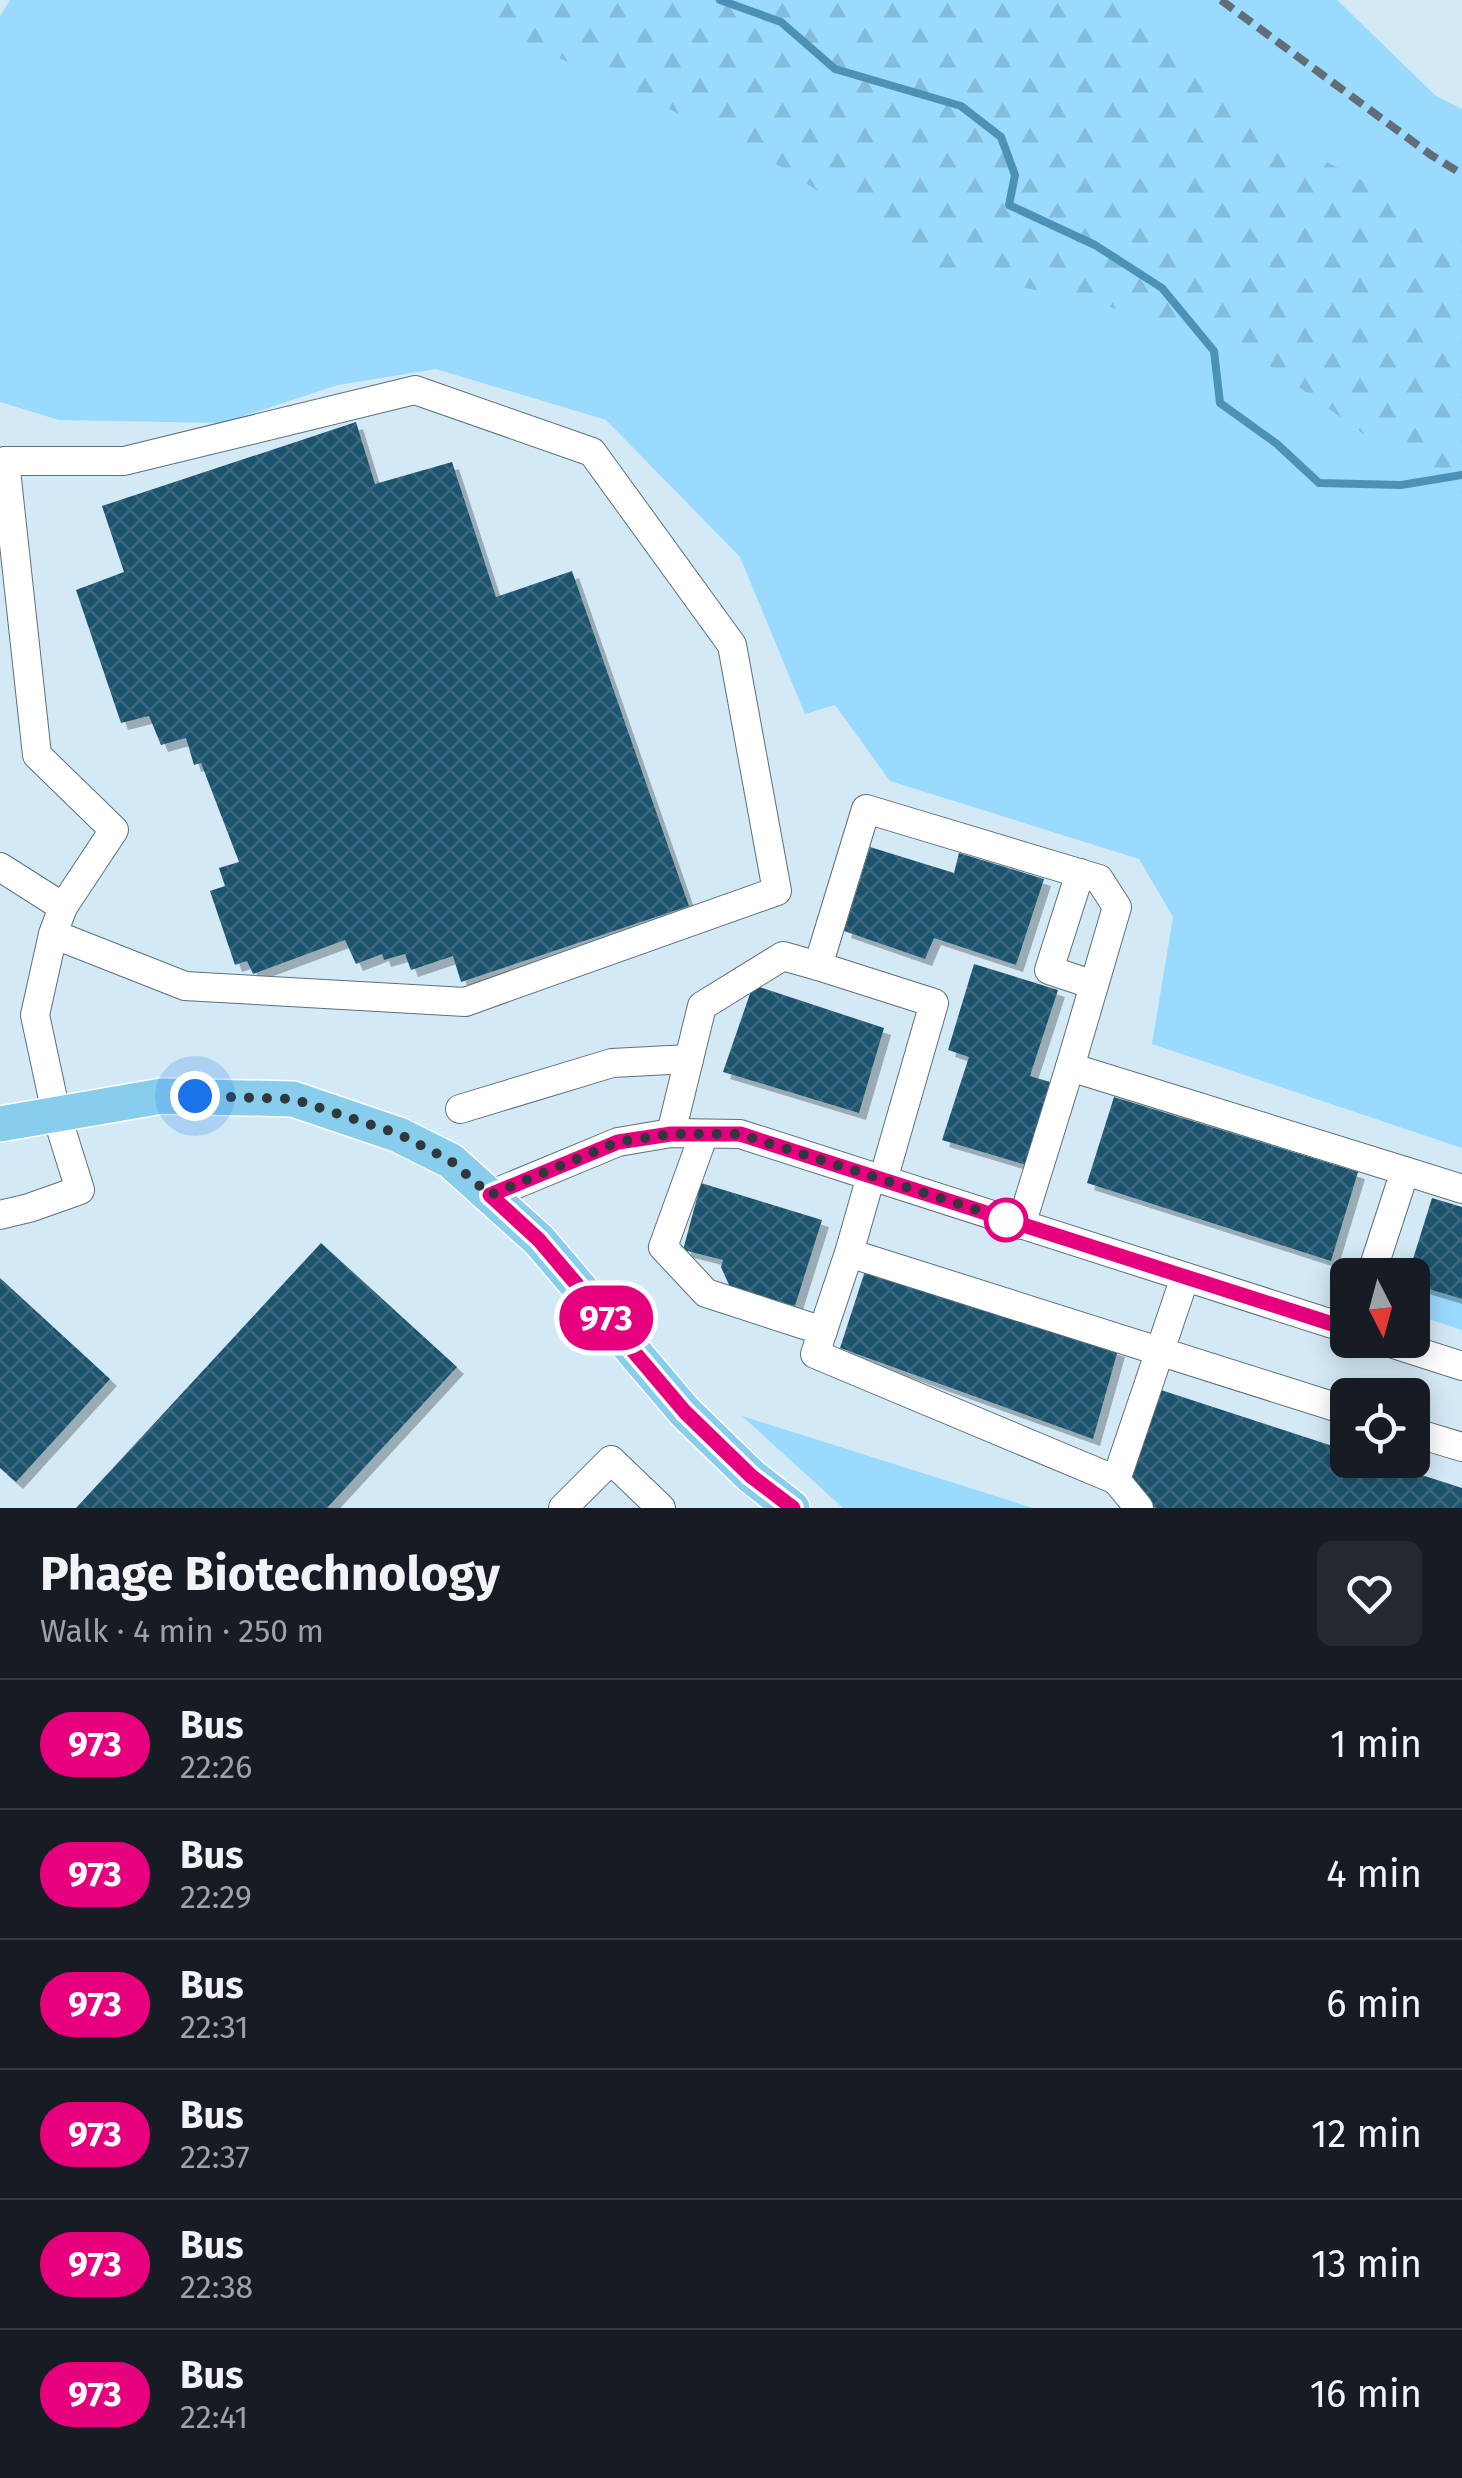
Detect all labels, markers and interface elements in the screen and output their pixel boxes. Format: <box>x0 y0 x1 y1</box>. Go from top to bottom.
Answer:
your location <box>170 1071 220 1121</box>
unlabelled marker <box>985 1199 1027 1241</box>
north arrow <box>1330 1258 1430 1358</box>
map controls <box>1330 1258 1430 1478</box>
line badge: 973 <box>548 1286 664 1350</box>
text: 973 <box>579 1297 633 1339</box>
button: locate <box>1330 1378 1430 1478</box>
button: heart <box>1317 1541 1422 1646</box>
text: Phage Biotechnology <box>40 1545 500 1603</box>
text: Walk · 4 min · 250 m <box>40 1612 324 1650</box>
text: Bus <box>180 1702 244 1748</box>
text: 1 min <box>1330 1721 1422 1767</box>
text: 973 <box>68 1723 122 1765</box>
text: 22:26 <box>180 1748 252 1786</box>
text: Bus <box>180 1832 244 1878</box>
text: 4 min <box>1326 1851 1422 1897</box>
text: 973 <box>68 1853 122 1895</box>
text: 22:29 <box>180 1878 252 1916</box>
text: Bus <box>180 1962 244 2008</box>
text: 6 min <box>1326 1981 1422 2027</box>
text: 973 <box>68 1983 122 2025</box>
text: 22:31 <box>180 2008 249 2046</box>
text: Bus <box>180 2092 244 2138</box>
text: 12 min <box>1311 2111 1422 2157</box>
text: 973 <box>68 2113 122 2155</box>
text: 22:37 <box>180 2138 250 2176</box>
text: Bus <box>180 2222 244 2268</box>
text: 13 min <box>1311 2241 1422 2287</box>
text: 973 <box>68 2243 122 2285</box>
text: 22:38 <box>180 2268 253 2306</box>
text: Bus <box>180 2352 244 2398</box>
text: 16 min <box>1310 2371 1422 2417</box>
text: 973 <box>68 2373 122 2415</box>
text: 22:41 <box>180 2398 248 2436</box>

